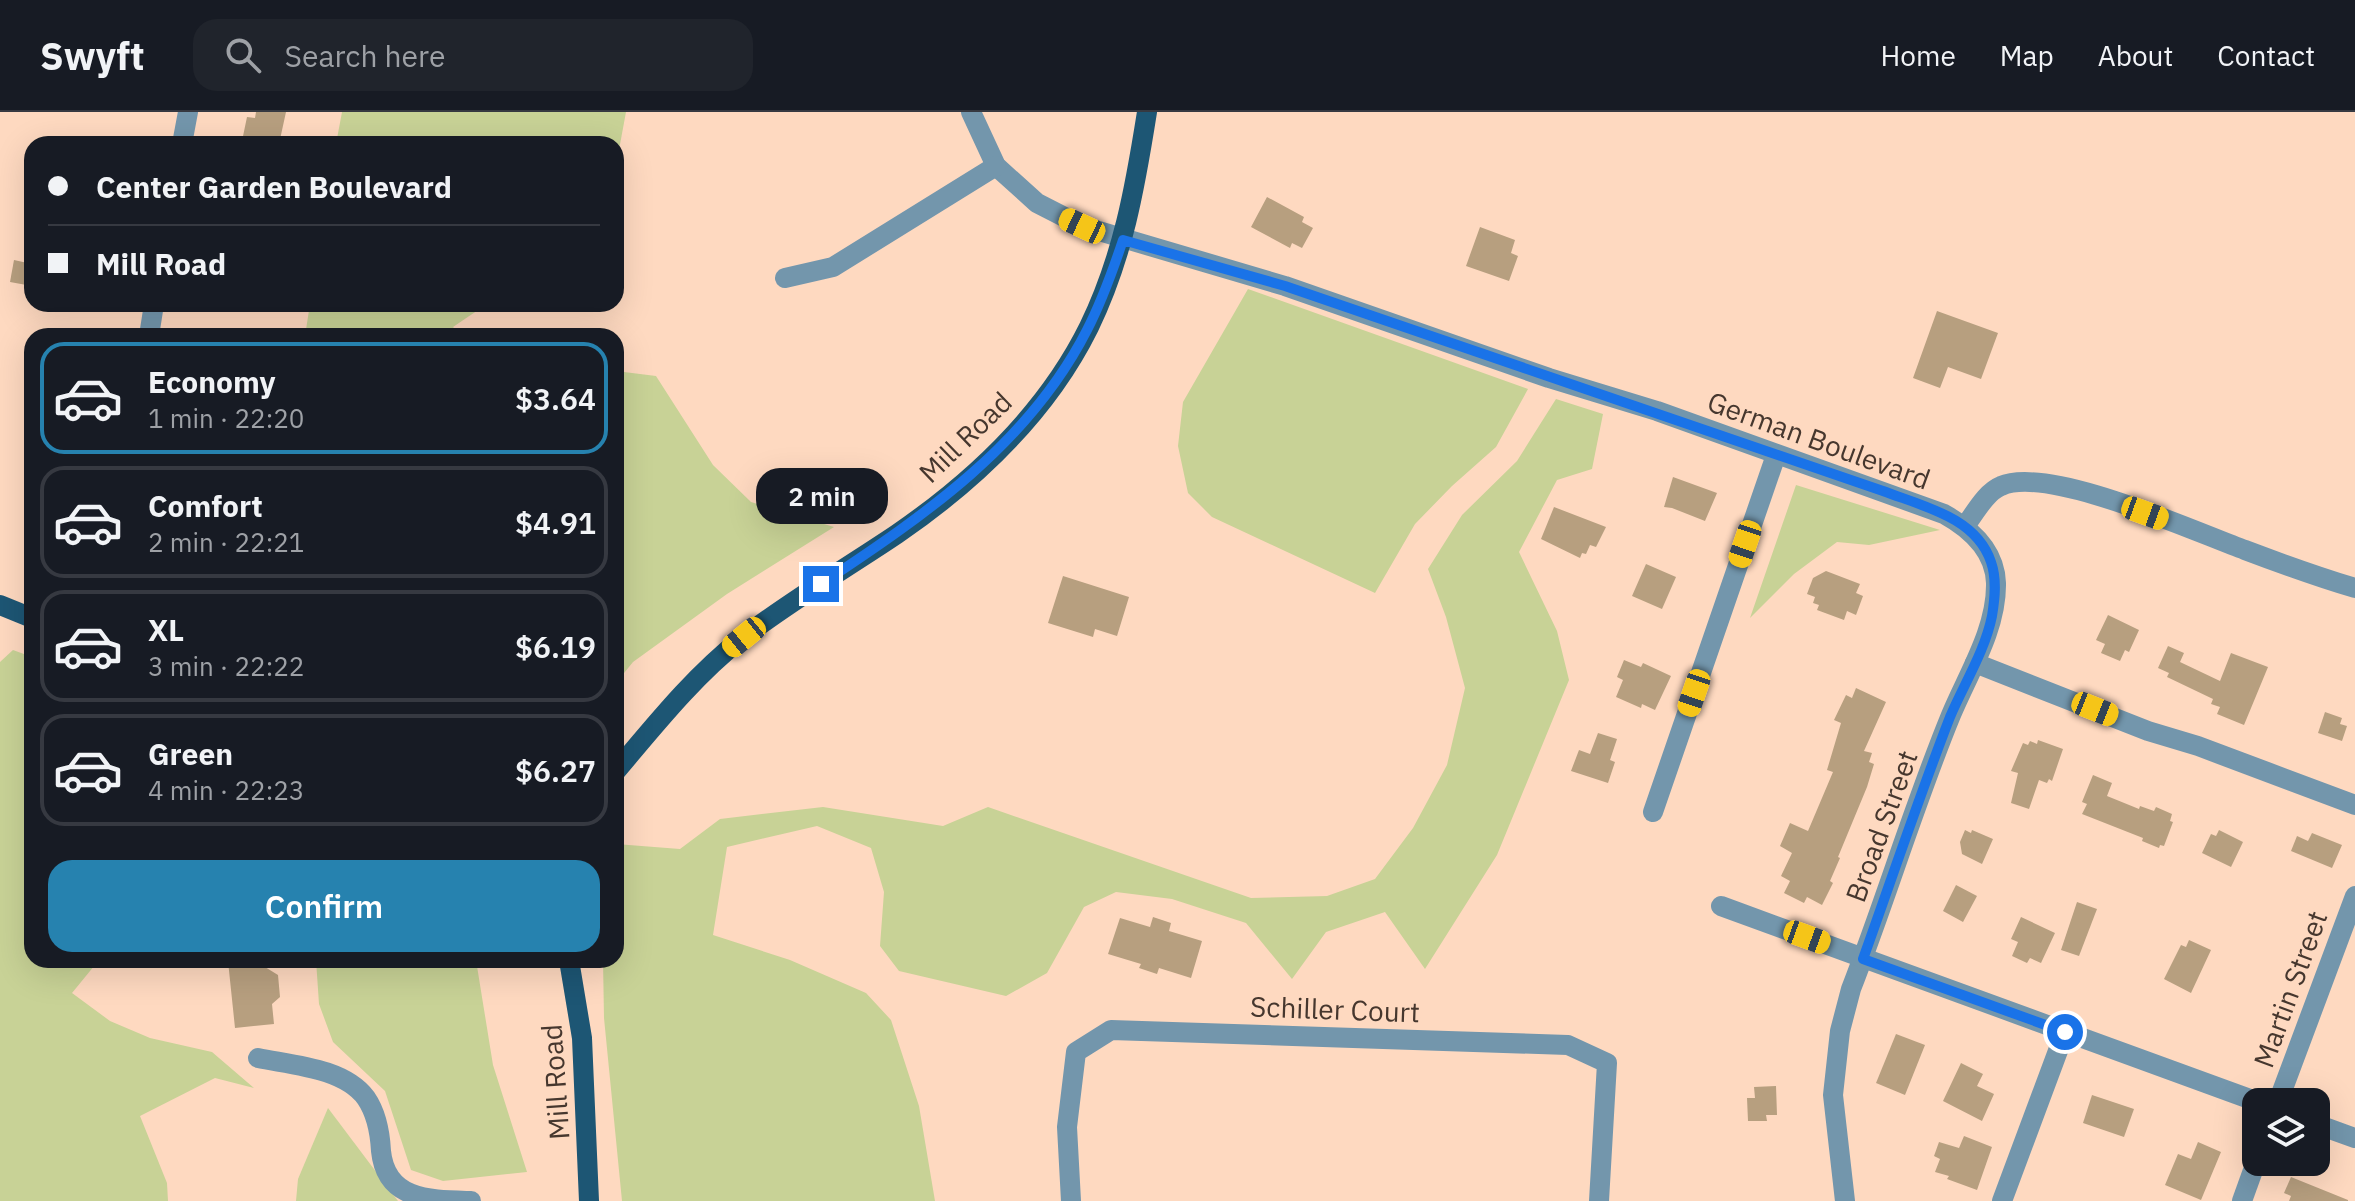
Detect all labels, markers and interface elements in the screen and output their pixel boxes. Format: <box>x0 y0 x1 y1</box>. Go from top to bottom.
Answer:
search box <box>193 19 753 91</box>
text: Swyft <box>40 31 145 80</box>
icon: search <box>221 33 265 77</box>
text: Search here <box>285 36 445 75</box>
text: Home <box>1880 37 1956 74</box>
text: Map <box>2000 37 2054 74</box>
text: About <box>2098 37 2173 74</box>
text: Contact <box>2217 37 2315 74</box>
text: Center Garden Boulevard <box>96 167 452 206</box>
car <box>1055 205 1109 247</box>
text: Mill Road <box>96 244 226 283</box>
icon: car <box>52 362 124 434</box>
text: Economy <box>148 362 276 401</box>
text: $3.64 <box>515 379 596 418</box>
street label: Mill Road <box>910 383 1020 491</box>
street label: German Boulevard <box>1703 383 1935 497</box>
text: 1 min · 22:20 <box>148 401 304 435</box>
callout: 2 min <box>755 468 887 524</box>
text: 2 min <box>788 479 856 513</box>
icon: car <box>52 486 124 558</box>
text: Comfort <box>148 486 263 525</box>
car <box>2118 494 2172 532</box>
text: $4.91 <box>515 503 596 542</box>
car <box>1726 517 1764 571</box>
text: 2 min · 22:21 <box>148 525 304 559</box>
route end <box>803 566 839 602</box>
icon: car <box>52 610 124 682</box>
text: XL <box>148 610 184 649</box>
car <box>718 613 770 661</box>
text: $6.19 <box>515 627 596 666</box>
text: 3 min · 22:22 <box>148 649 304 683</box>
car <box>1675 666 1713 720</box>
car <box>2068 689 2122 729</box>
icon: car <box>52 734 124 806</box>
text: Green <box>148 734 233 773</box>
street label: Broad Street <box>1836 745 1926 907</box>
text: $6.27 <box>515 751 596 790</box>
text: 4 min · 22:23 <box>148 773 304 807</box>
button: Confirm <box>48 860 600 952</box>
street label: Martin Street <box>2245 906 2335 1072</box>
car <box>1780 918 1834 956</box>
street label: Schiller Court <box>1250 988 1420 1030</box>
route start <box>2047 1014 2083 1050</box>
street label: Mill Road <box>533 1023 577 1141</box>
map controls <box>2242 1088 2330 1176</box>
button: layers <box>2242 1088 2330 1176</box>

